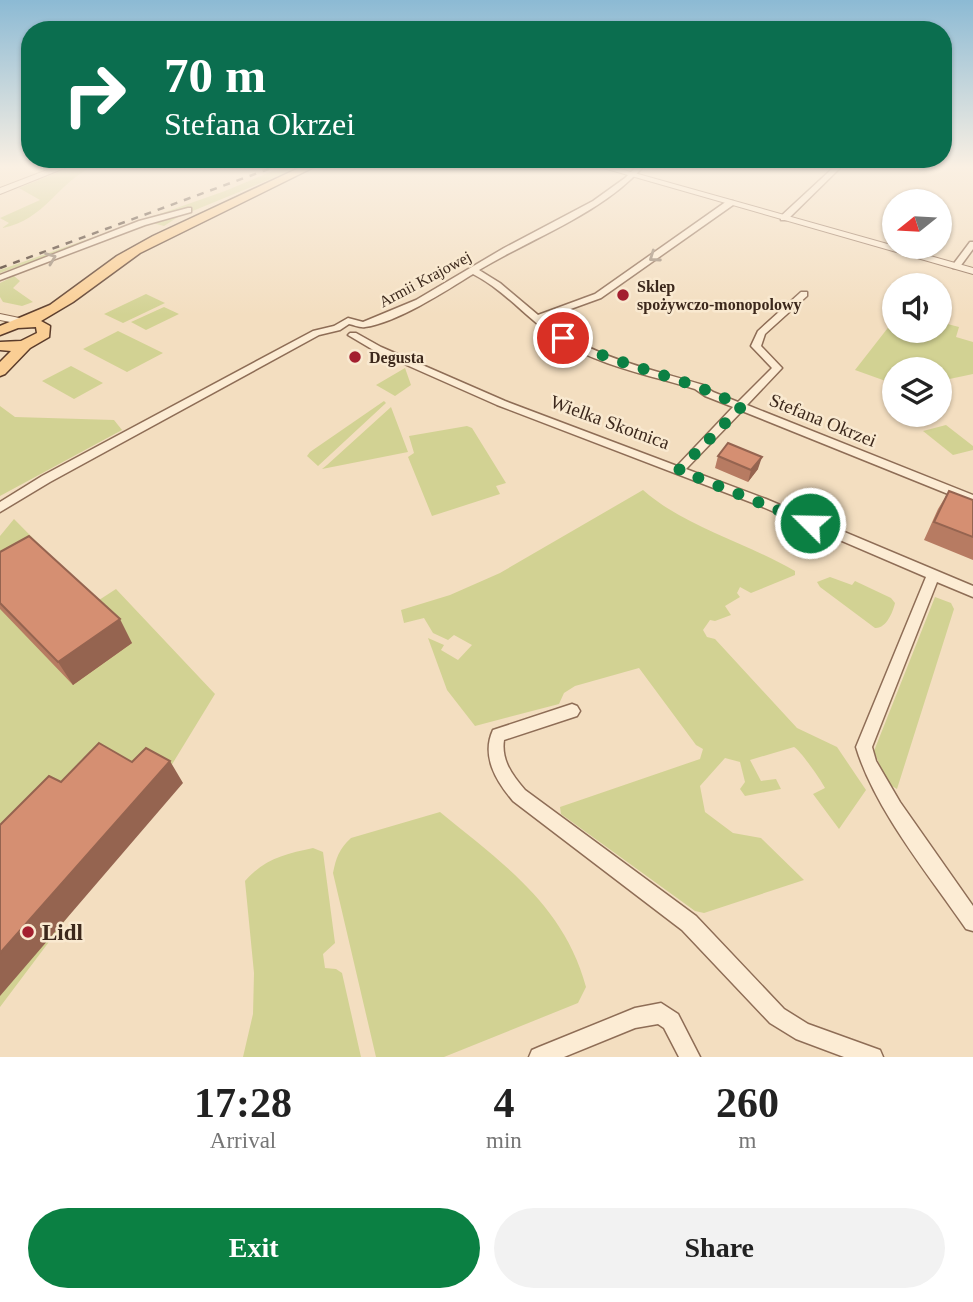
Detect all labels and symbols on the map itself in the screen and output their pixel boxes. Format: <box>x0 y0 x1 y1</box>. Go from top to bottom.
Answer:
north arrow <box>882 189 952 259</box>
street label: Armii Krajowej <box>376 248 474 311</box>
one-way arrow <box>649 249 662 261</box>
one-way arrow <box>44 253 56 267</box>
place label: Sklep spożywczo-monopolowy <box>637 278 801 314</box>
marker: Sklep spożywczo-monopolowy <box>615 287 631 303</box>
pin <box>533 308 593 368</box>
marker: Degusta <box>347 349 363 365</box>
place label: Degusta <box>369 349 424 367</box>
street label: Stefana Okrzei <box>766 389 880 451</box>
street label: Wielka Skotnica <box>548 391 673 453</box>
position arrow <box>773 486 847 560</box>
place label: Lidl <box>42 920 83 945</box>
marker: Lidl <box>20 924 36 940</box>

